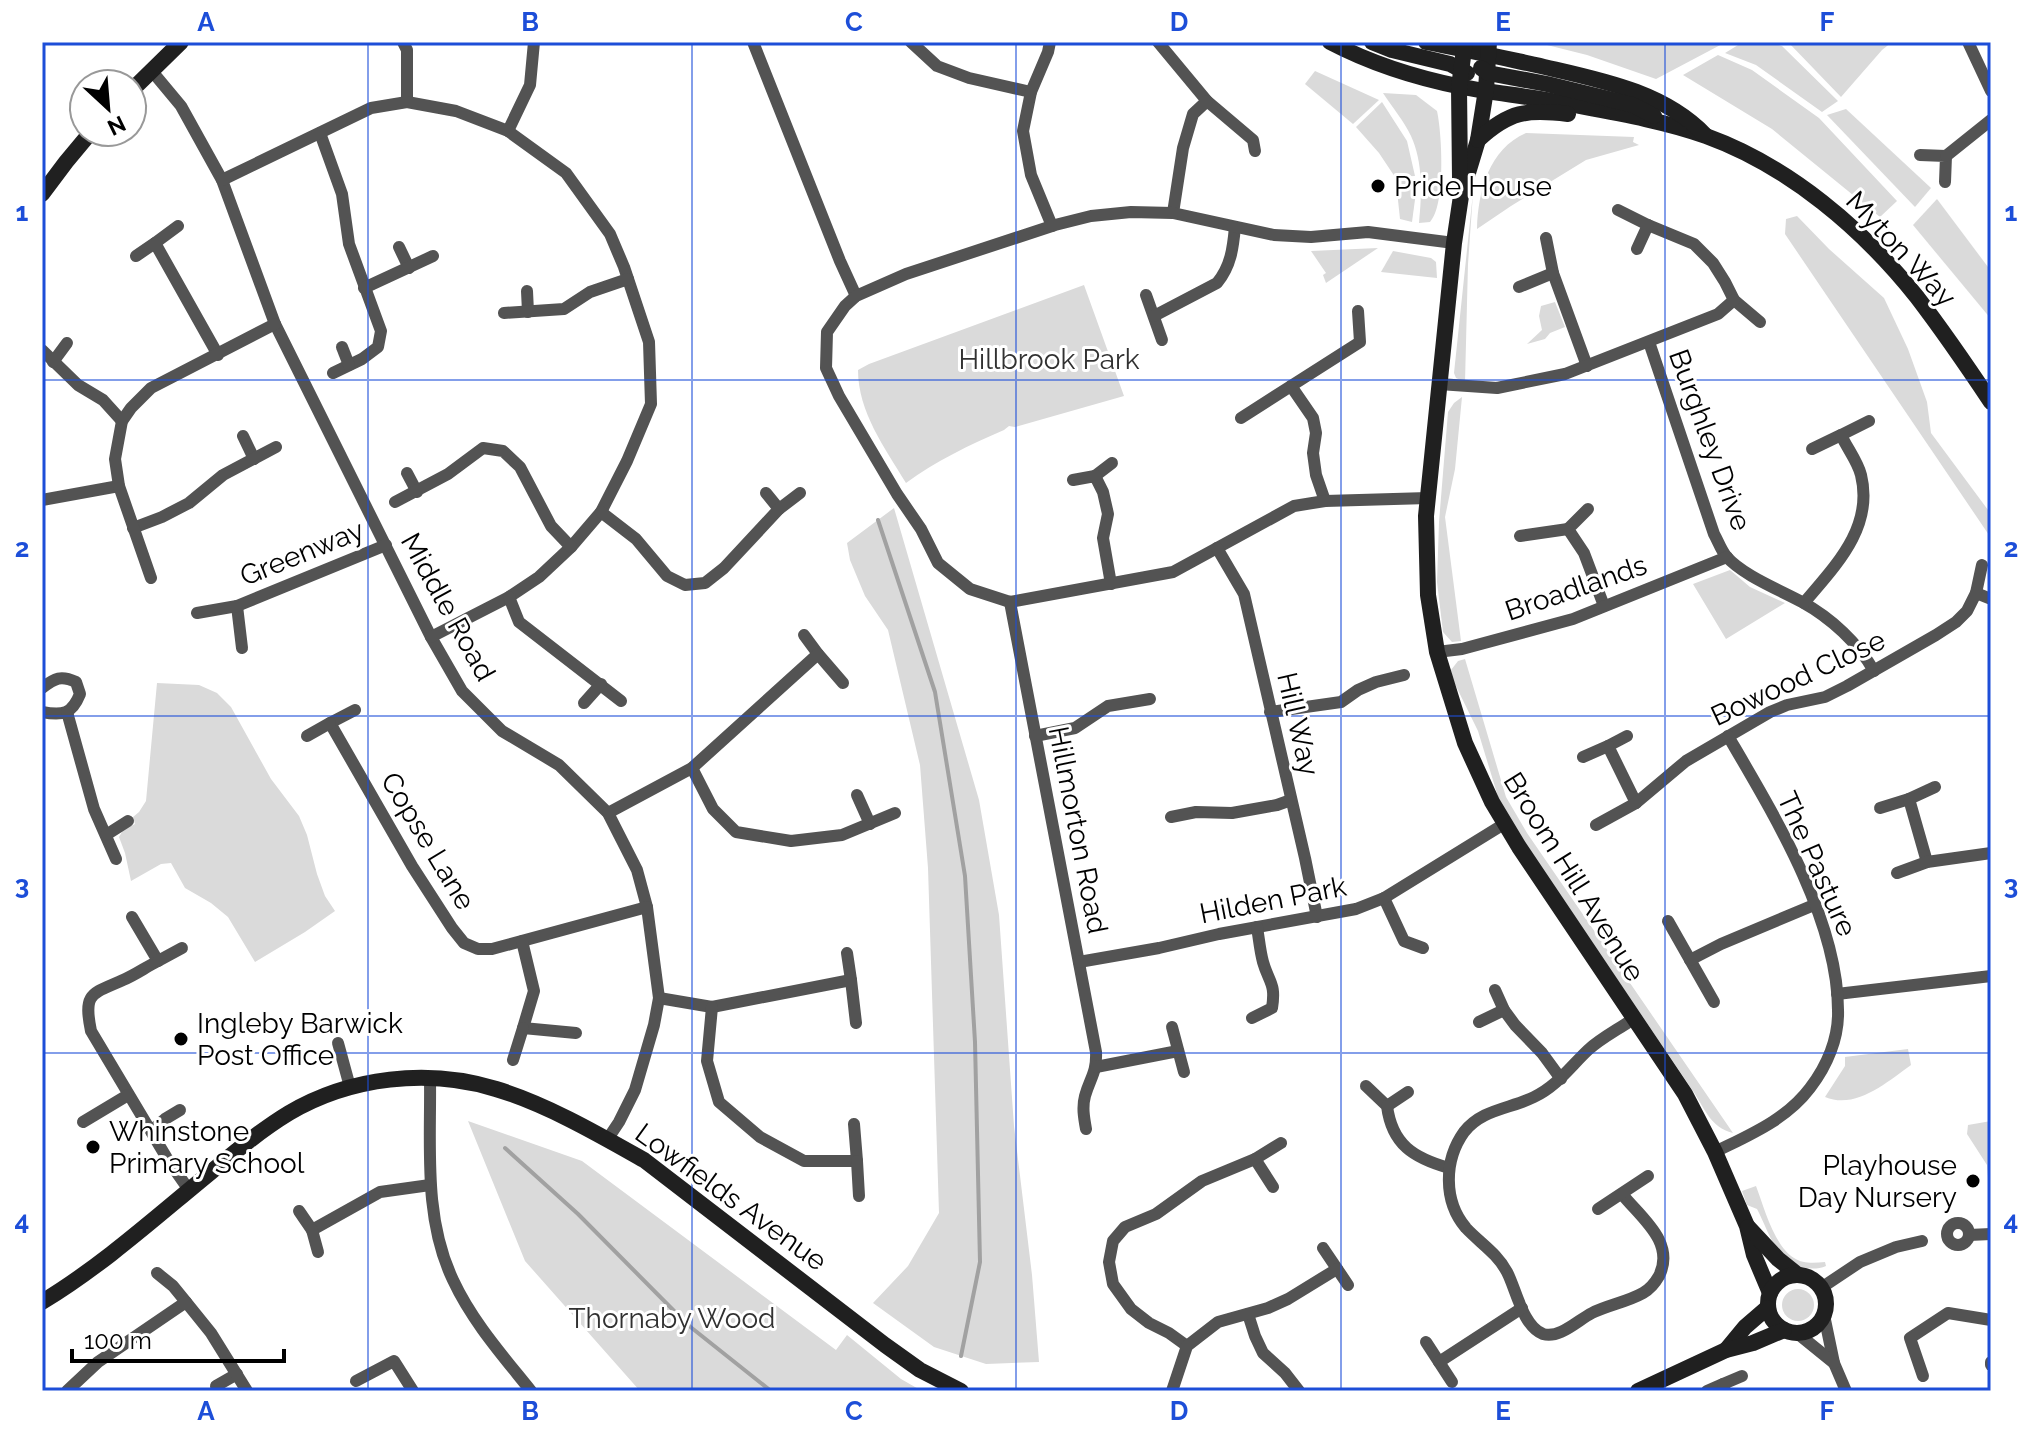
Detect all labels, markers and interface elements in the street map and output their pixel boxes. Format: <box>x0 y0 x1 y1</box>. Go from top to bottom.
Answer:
text: A <box>197 7 215 37</box>
text: B <box>521 7 539 37</box>
text: C <box>845 7 863 37</box>
text: D <box>1170 7 1188 37</box>
text: E <box>1495 7 1511 37</box>
text: F <box>1820 7 1835 37</box>
north arrow <box>68 68 148 148</box>
text: N <box>104 111 130 141</box>
place label: Pride House <box>1394 170 1552 203</box>
marker: Pride House <box>1369 177 1387 195</box>
street label: Myton Way <box>1839 184 1963 314</box>
text: 1 <box>16 197 29 227</box>
text: 1 <box>2005 197 2018 227</box>
park label: Hillbrook Park <box>958 343 1140 376</box>
street label: Burghley Drive <box>1662 345 1758 535</box>
street label: Greenway <box>235 513 369 593</box>
street label: Middle Road <box>394 527 502 687</box>
text: 2 <box>15 533 29 563</box>
text: 2 <box>2004 533 2018 563</box>
street label: Broadlands <box>1501 548 1651 628</box>
street label: Bowood Close <box>1706 623 1890 733</box>
street label: Hill Way <box>1270 669 1326 779</box>
street label: Hillmorton Road <box>1042 723 1114 937</box>
street label: Copse Lane <box>374 766 482 916</box>
street label: Broom Hill Avenue <box>1496 767 1652 987</box>
street label: The Pasture <box>1770 787 1864 941</box>
text: 3 <box>15 870 29 900</box>
street label: Hilden Park <box>1197 870 1349 930</box>
text: 3 <box>2004 870 2018 900</box>
place label: Ingleby Barwick Post Office <box>197 1007 403 1072</box>
marker: Ingleby Barwick Post Office <box>172 1030 190 1048</box>
place label: Whinstone Primary School <box>109 1115 305 1180</box>
street label: Lowfields Avenue <box>629 1116 833 1278</box>
marker: Whinstone Primary School <box>84 1138 102 1156</box>
place label: Playhouse Day Nursery <box>1798 1149 1957 1214</box>
marker: Playhouse Day Nursery <box>1964 1172 1982 1190</box>
text: 4 <box>15 1206 29 1236</box>
text: 4 <box>2004 1206 2018 1236</box>
park label: Thornaby Wood <box>569 1302 776 1335</box>
scale bar <box>72 1313 284 1363</box>
text: 100 m <box>84 1326 152 1355</box>
text: A <box>197 1396 215 1426</box>
text: B <box>521 1396 539 1426</box>
text: C <box>845 1396 863 1426</box>
text: D <box>1170 1396 1188 1426</box>
text: E <box>1495 1396 1511 1426</box>
text: F <box>1820 1396 1835 1426</box>

